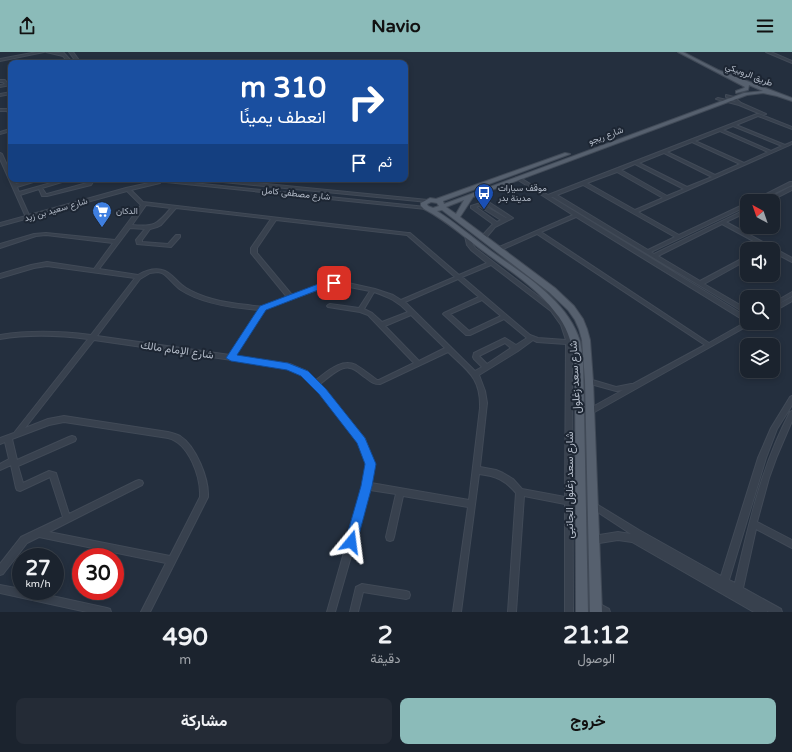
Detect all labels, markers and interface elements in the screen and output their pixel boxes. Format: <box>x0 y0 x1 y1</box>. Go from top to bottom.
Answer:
icon: share <box>16 15 38 37</box>
text: Navio <box>371 15 421 37</box>
icon: menu <box>754 15 776 37</box>
street label: طريق الروبيكي <box>723 61 774 90</box>
text: 310 m <box>240 71 326 105</box>
icon: right <box>340 76 392 128</box>
text: انعطف يمينًا <box>240 106 326 128</box>
street label: شارع ريجو <box>587 125 625 147</box>
icon: arrive <box>348 152 370 174</box>
text: ثم <box>378 153 392 171</box>
bus stop icon: موقف سيارات مدينة بدر <box>473 182 495 210</box>
place label: موقف سيارات مدينة بدر <box>497 183 547 204</box>
street label: شارع مصطفى كامل <box>261 185 331 203</box>
north arrow <box>740 194 780 234</box>
map controls <box>740 194 780 378</box>
street label: شارع سعيد بن زيد <box>23 196 89 224</box>
supermarket icon: الدكان <box>91 200 113 228</box>
place label: الدكان <box>116 206 138 217</box>
button: sound <box>740 242 780 282</box>
pin <box>317 266 351 300</box>
icon: arrive <box>323 272 345 294</box>
button: search <box>740 290 780 330</box>
street label: شارع الإمام مالك <box>139 338 215 363</box>
button: layers <box>740 338 780 378</box>
street label: شارع سعد زغلول <box>567 340 584 414</box>
street label: شارع سعد زغلول الجانبى <box>563 431 577 538</box>
position arrow <box>330 521 372 563</box>
speed limit sign: 30 <box>72 548 124 600</box>
text: 27 <box>25 557 51 581</box>
text: km/h <box>25 578 51 590</box>
text: 2 <box>378 621 393 650</box>
text: 21:12 <box>563 621 629 650</box>
text: 490 <box>163 623 208 652</box>
text: دقيقة <box>370 651 400 667</box>
text: الوصول <box>577 651 615 667</box>
text: m <box>179 652 191 668</box>
button: مشاركة <box>16 698 392 744</box>
button: خروج <box>400 698 776 744</box>

